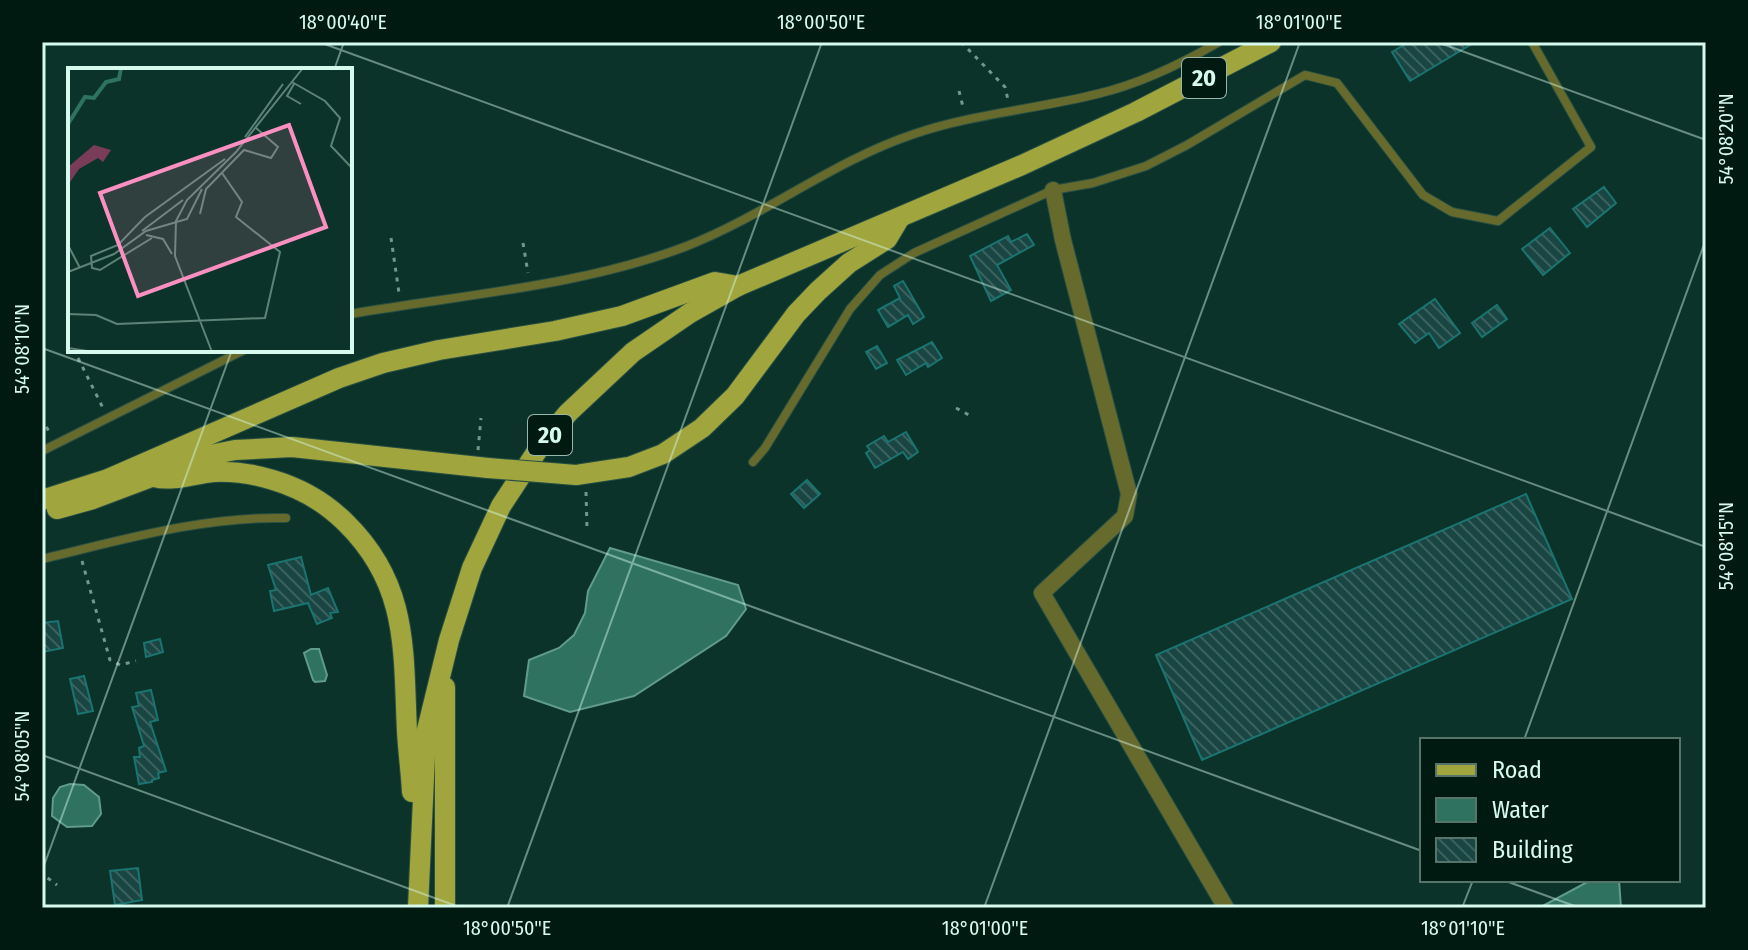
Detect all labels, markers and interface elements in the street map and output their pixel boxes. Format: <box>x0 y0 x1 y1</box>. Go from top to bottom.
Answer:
text: 18°00'40"E <box>299 10 387 34</box>
text: 18°00'50"E <box>777 10 865 34</box>
text: 18°01'00"E <box>1256 10 1342 34</box>
road number: 20 <box>1182 58 1226 98</box>
inset map <box>68 68 352 352</box>
text: 54°08'20"N <box>1714 93 1738 185</box>
text: 54°08'10"N <box>10 304 34 394</box>
road number: 20 <box>528 415 572 455</box>
text: 54°08'15"N <box>1714 502 1738 590</box>
text: 54°08'05"N <box>10 711 34 801</box>
legend <box>1420 738 1680 882</box>
text: Road <box>1492 756 1542 784</box>
text: Water <box>1492 796 1549 824</box>
text: Building <box>1492 836 1574 864</box>
text: 18°00'50"E <box>463 916 551 940</box>
text: 18°01'00"E <box>942 916 1028 940</box>
text: 18°01'10"E <box>1421 916 1505 940</box>

